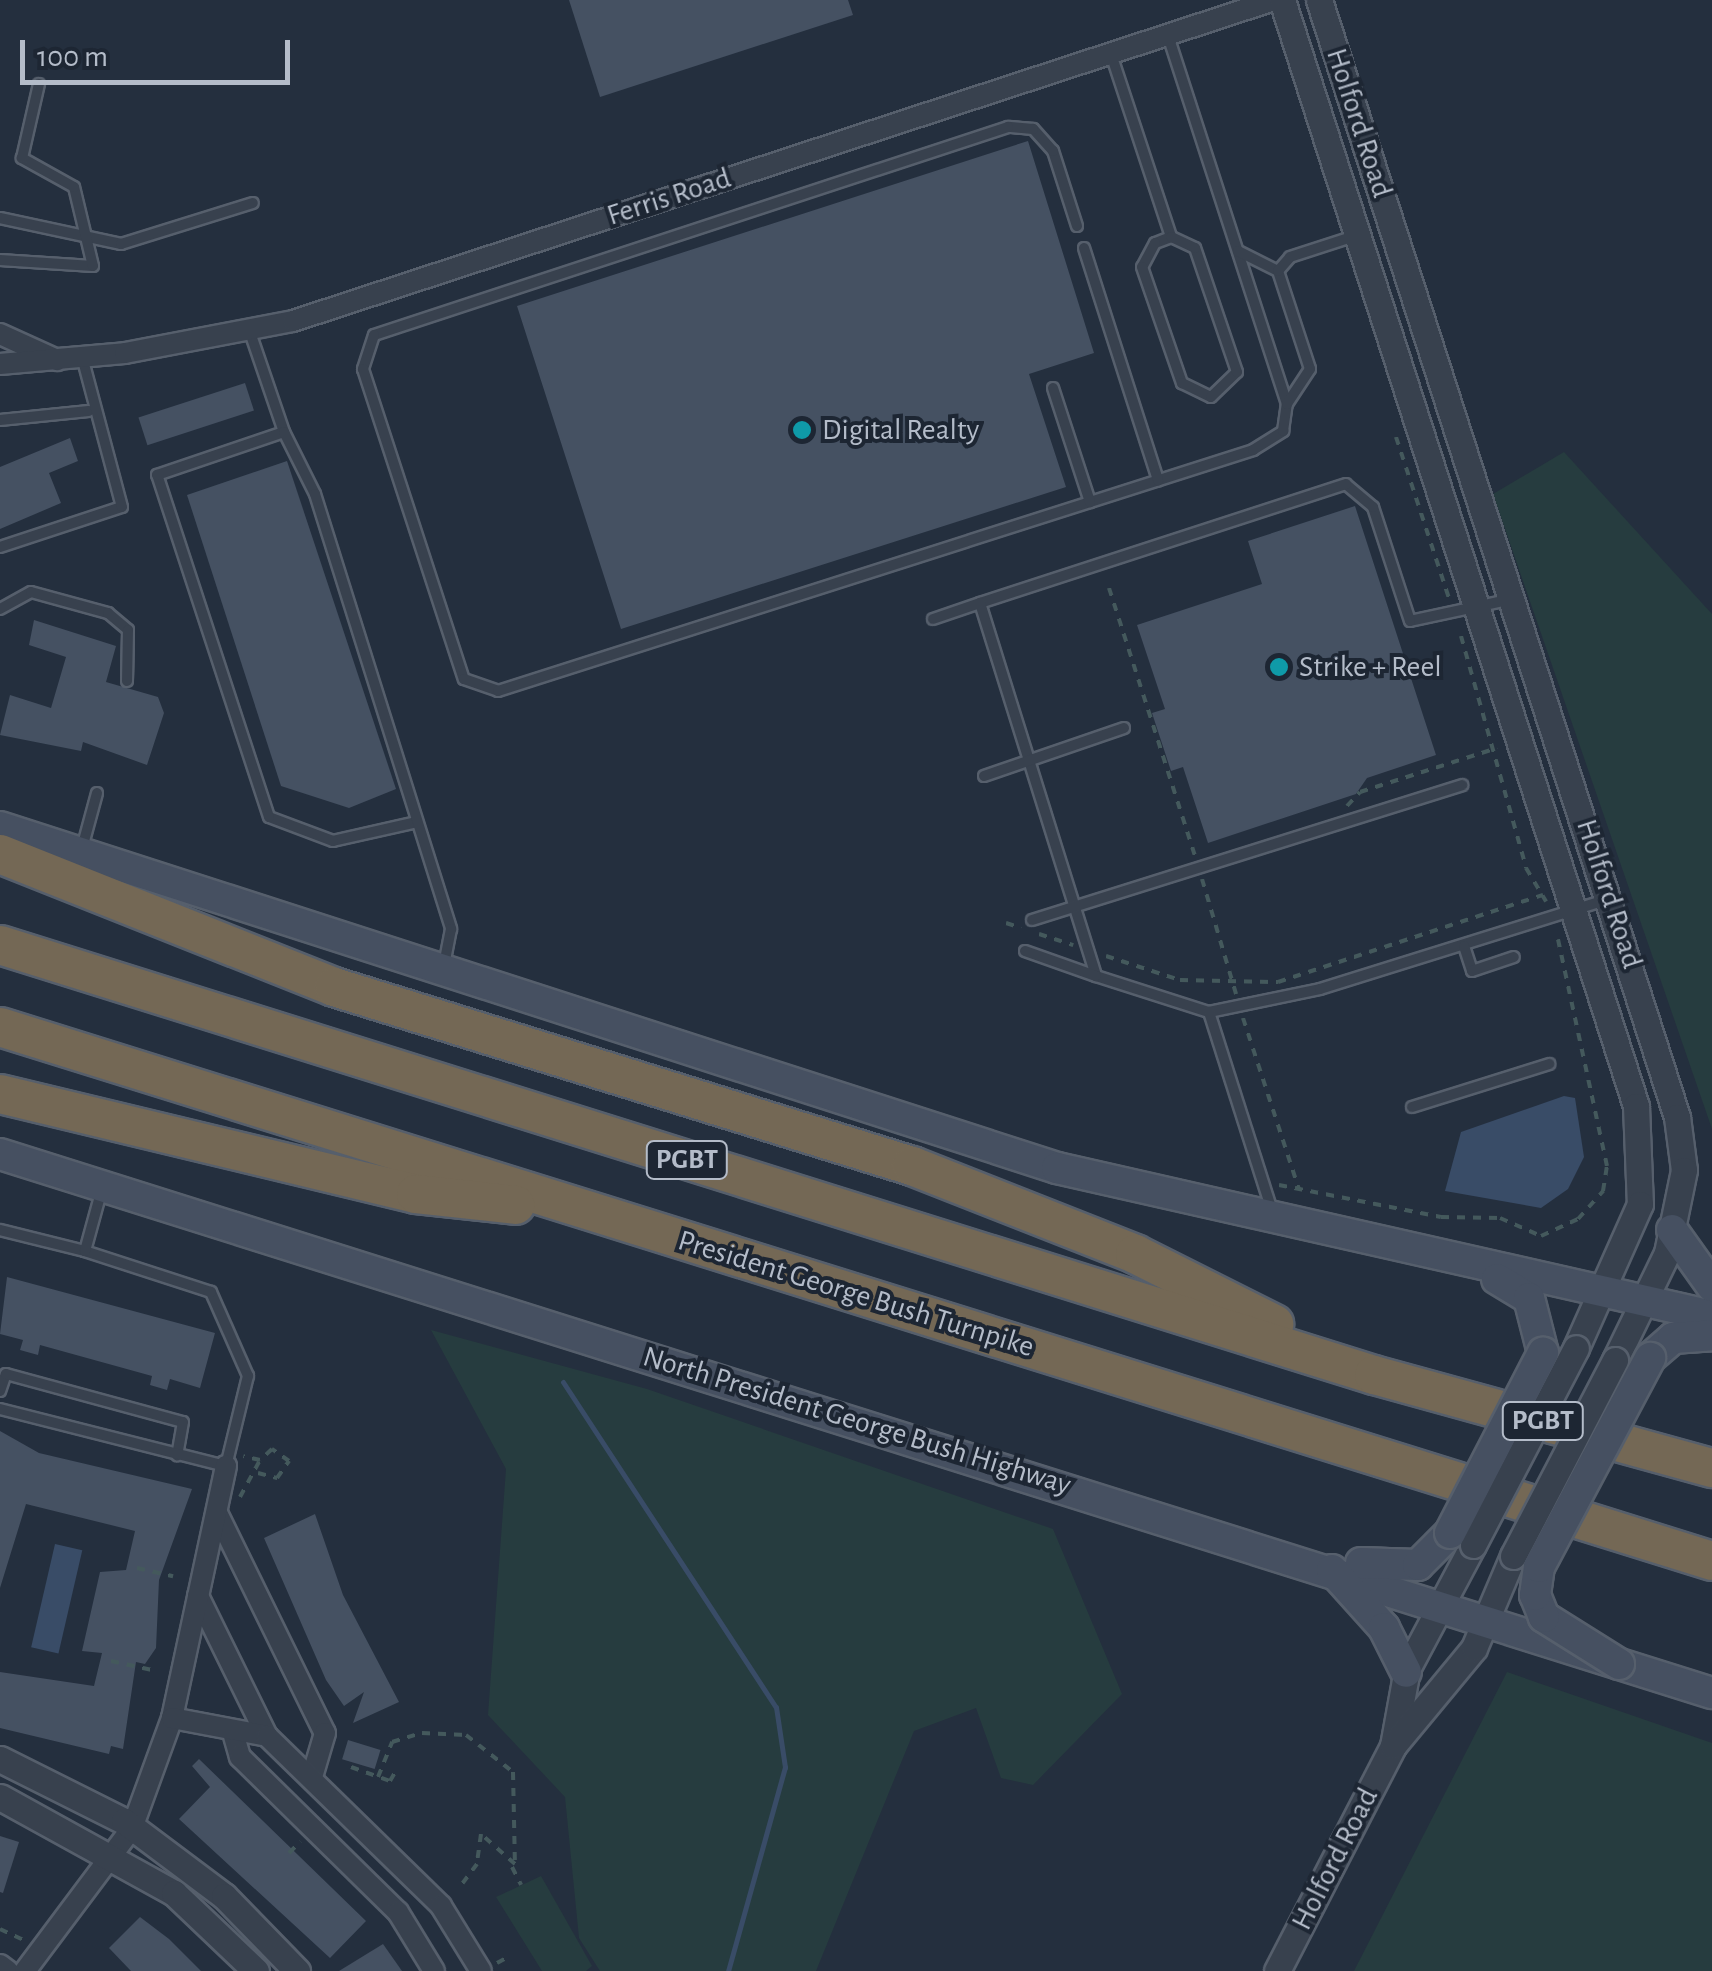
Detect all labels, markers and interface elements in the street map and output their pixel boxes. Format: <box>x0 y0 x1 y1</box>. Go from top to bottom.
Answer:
scale bar <box>25 20 295 82</box>
text: 100 m <box>37 42 108 72</box>
street label: Holford Road <box>1318 44 1400 202</box>
street label: Ferris Road <box>603 160 735 234</box>
place label: Digital Realty <box>822 412 979 448</box>
marker: Digital Realty <box>791 419 813 441</box>
place label: Strike + Reel <box>1299 649 1442 685</box>
marker: Strike + Reel <box>1268 656 1290 678</box>
street label: Holford Road <box>1568 815 1650 973</box>
road number: PGBT <box>644 1137 730 1183</box>
street label: President George Bush Turnpike <box>674 1223 1038 1365</box>
street label: North President George Bush Highway <box>639 1339 1075 1503</box>
road number: PGBT <box>1500 1398 1586 1444</box>
street label: Holford Road <box>1284 1782 1386 1936</box>

